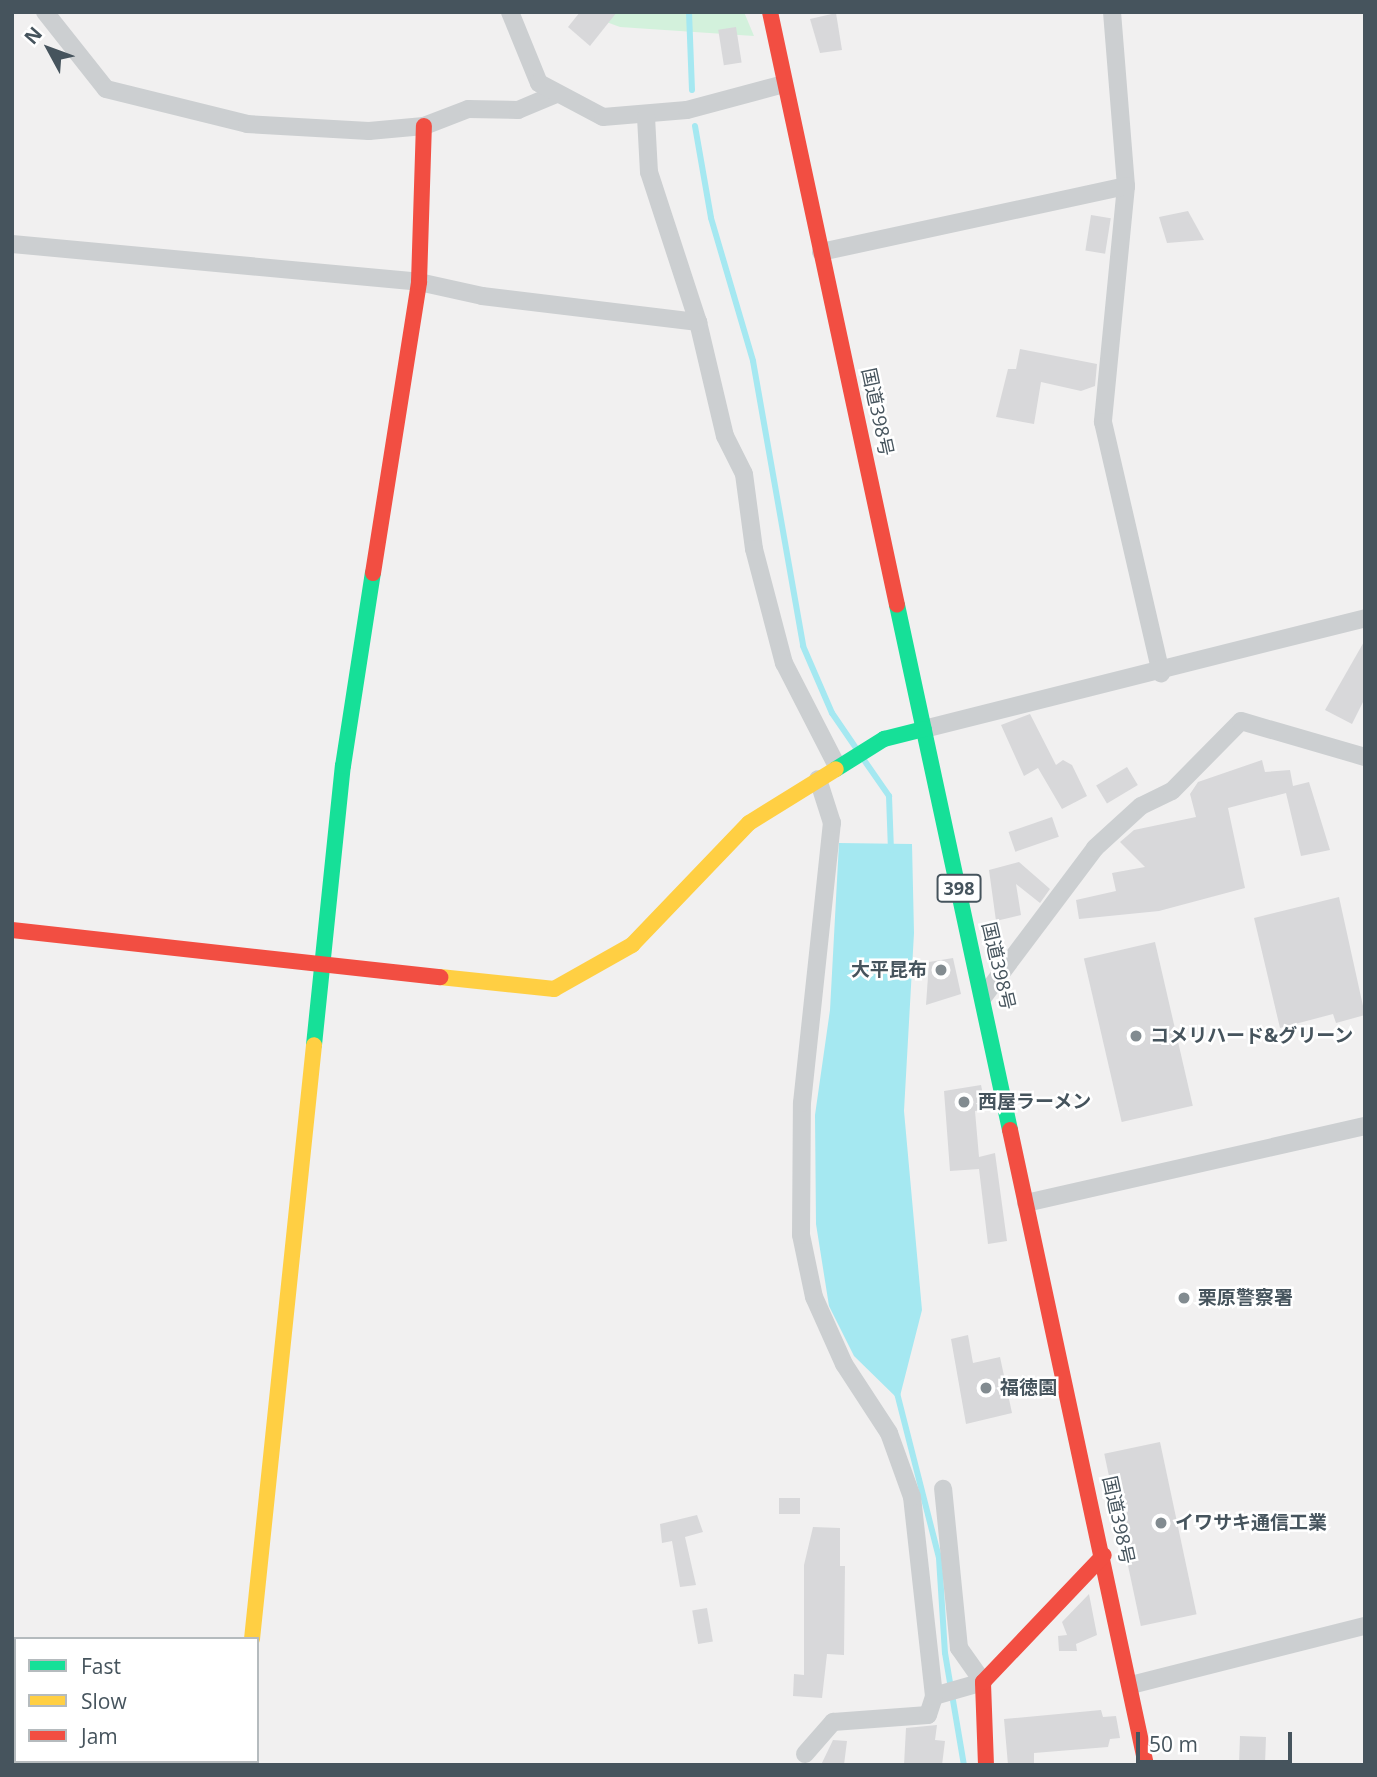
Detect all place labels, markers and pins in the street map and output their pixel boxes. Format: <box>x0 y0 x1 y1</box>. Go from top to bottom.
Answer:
place label: 大平昆布 <box>851 959 927 981</box>
marker: 大平昆布 <box>933 962 949 978</box>
place label: コメリハード&グリーン <box>1150 1025 1354 1047</box>
marker: コメリハード&グリーン <box>1128 1028 1144 1044</box>
place label: 西屋ラーメン <box>978 1091 1092 1113</box>
marker: 西屋ラーメン <box>956 1094 972 1110</box>
place label: 栗原警察署 <box>1198 1287 1293 1309</box>
marker: 栗原警察署 <box>1176 1290 1192 1306</box>
place label: 福徳園 <box>1000 1377 1057 1399</box>
marker: 福徳園 <box>978 1380 994 1396</box>
place label: イワサキ通信工業 <box>1175 1512 1327 1534</box>
marker: イワサキ通信工業 <box>1153 1515 1169 1531</box>

